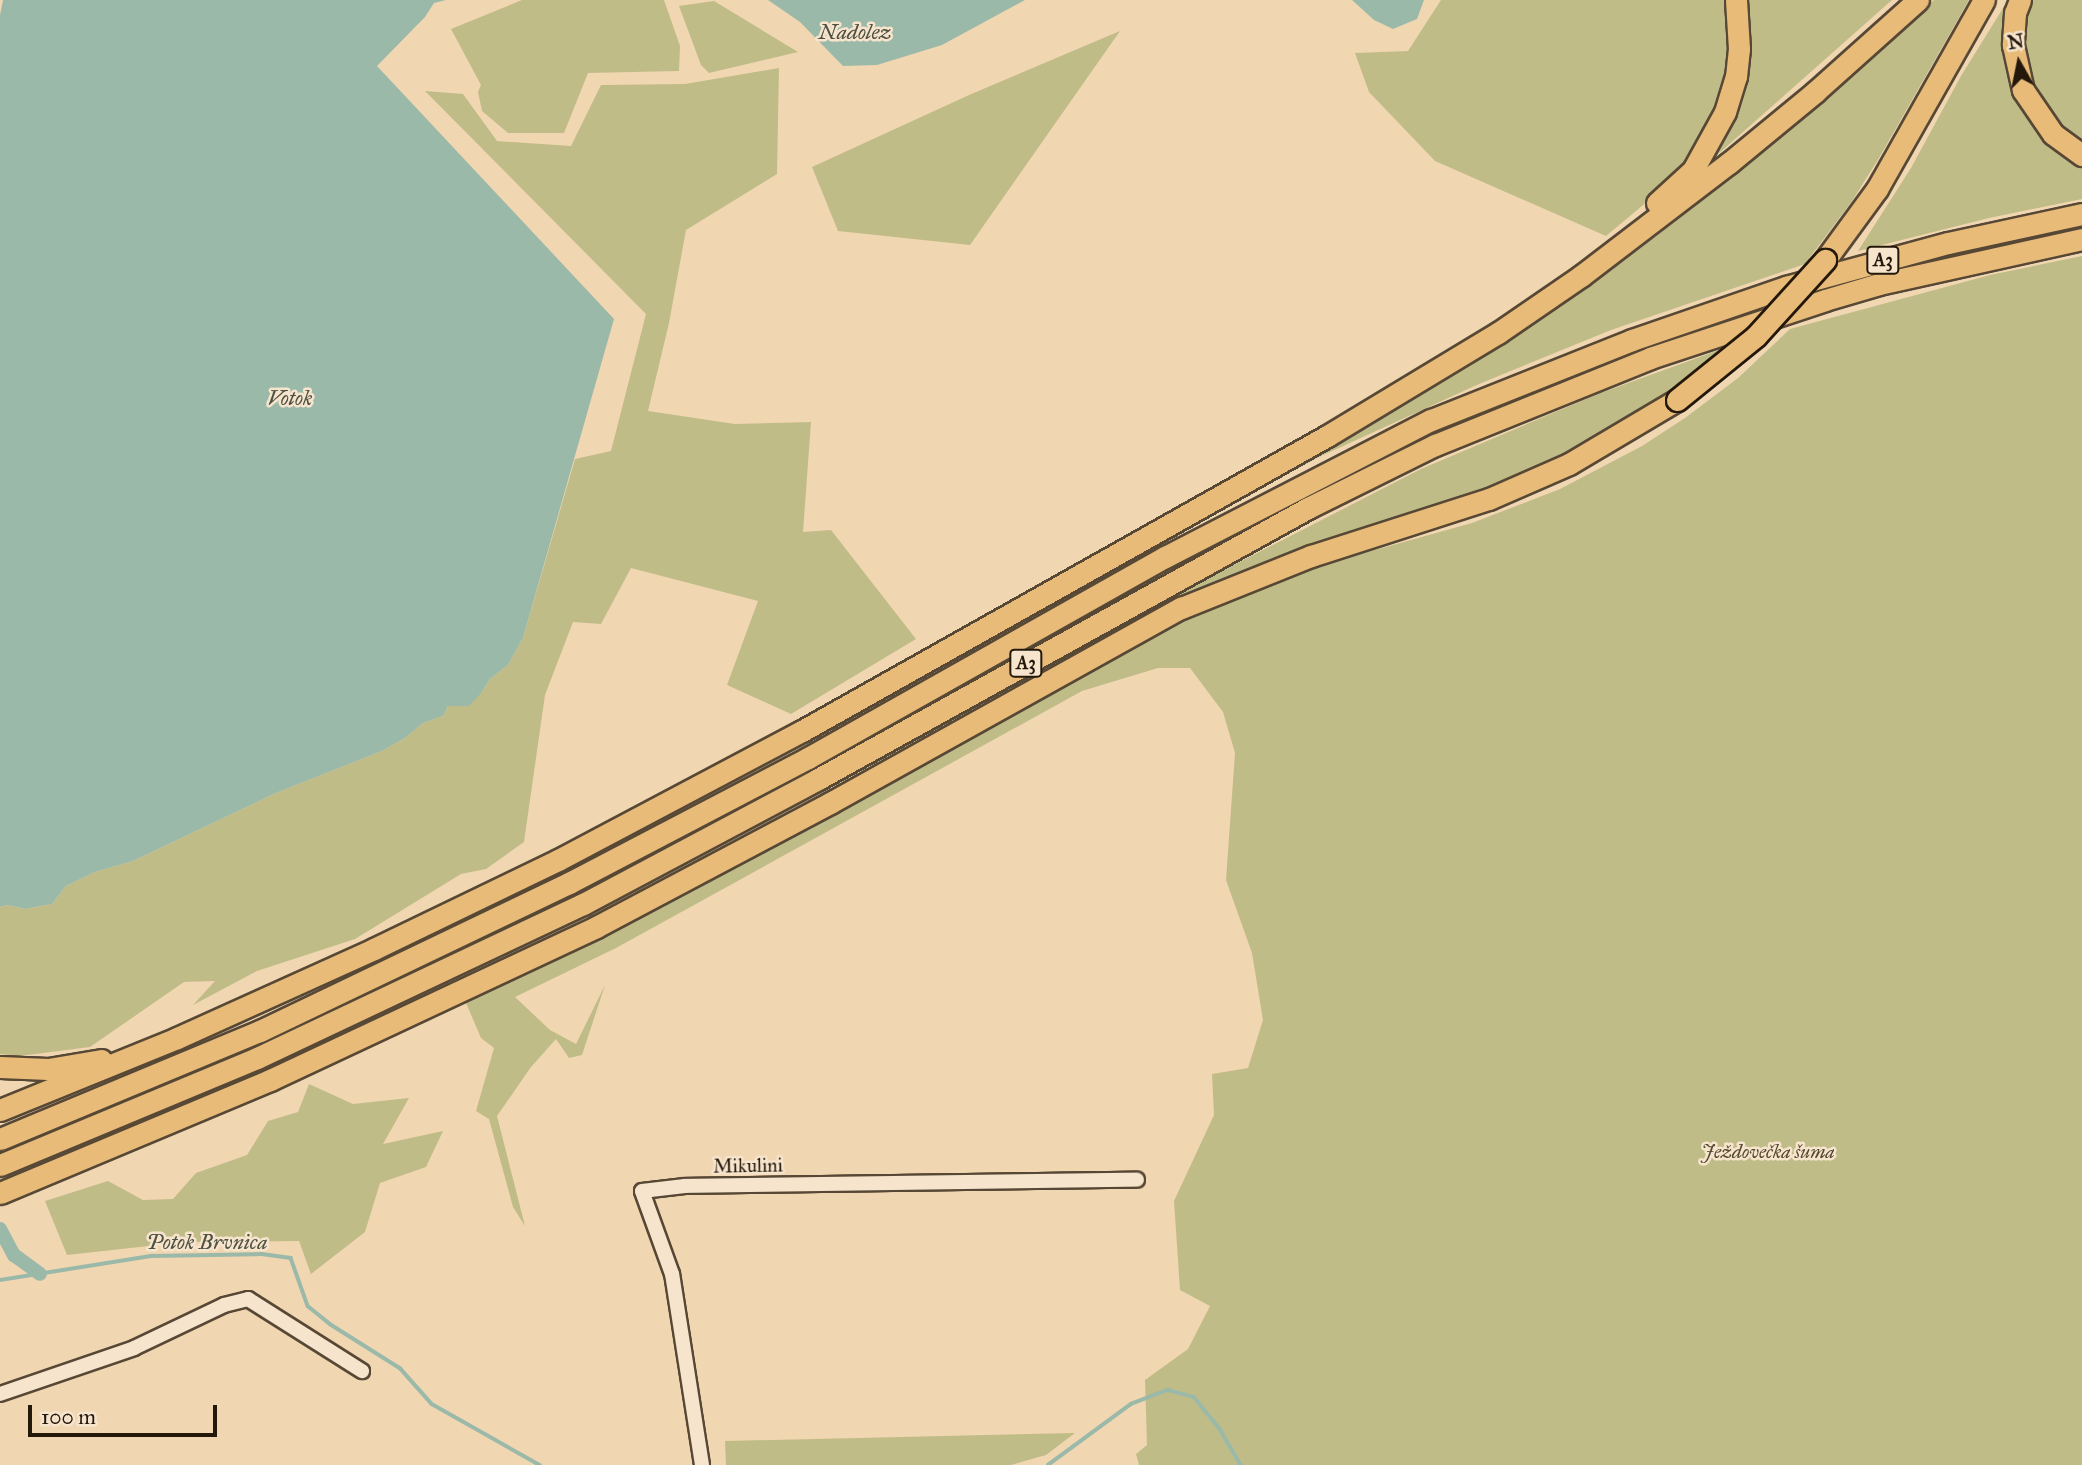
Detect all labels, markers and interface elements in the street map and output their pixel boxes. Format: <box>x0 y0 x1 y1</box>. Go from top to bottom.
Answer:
water label: Nadolez <box>819 19 891 45</box>
north arrow <box>1984 28 2054 98</box>
text: N <box>2006 29 2025 54</box>
road number: A3 <box>1866 246 1900 274</box>
water label: Votok <box>268 385 312 411</box>
road number: A3 <box>1009 648 1044 678</box>
park label: Ježdovečka šuma <box>1702 1141 1834 1163</box>
street label: Mikulini <box>713 1154 783 1178</box>
water label: Potok Brvnica <box>147 1229 267 1255</box>
scale bar <box>32 1392 220 1436</box>
text: 100 m <box>41 1404 96 1430</box>

